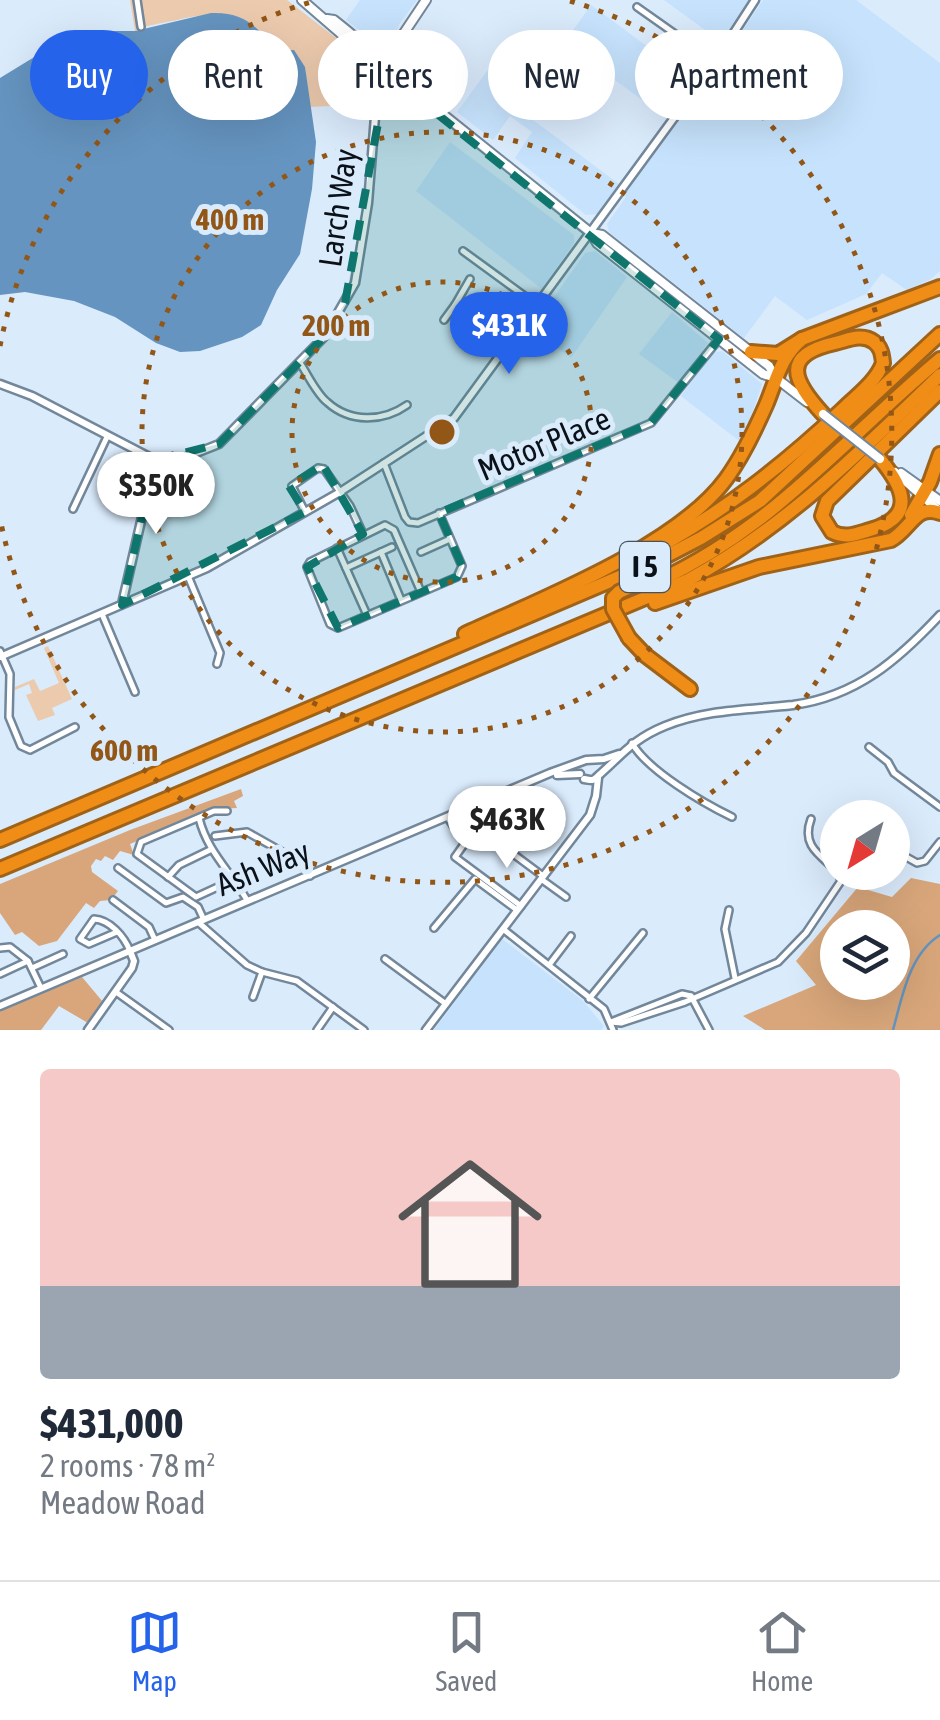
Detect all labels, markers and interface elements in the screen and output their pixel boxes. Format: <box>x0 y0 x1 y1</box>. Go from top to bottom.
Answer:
chip: Buy <box>30 30 148 120</box>
chip: Rent <box>168 30 298 120</box>
chip: Filters <box>318 30 468 120</box>
chip: New <box>488 30 615 120</box>
chip: Apartment <box>635 30 843 120</box>
street label: Larch Way <box>311 147 364 269</box>
text: 400 m <box>195 202 264 236</box>
pin: $431K <box>439 292 579 377</box>
text: $431K <box>472 306 546 343</box>
text: 200 m <box>302 308 370 342</box>
street label: Motor Place <box>472 399 615 488</box>
centre of rings <box>424 414 460 450</box>
pin: $350K <box>86 452 226 537</box>
text: $350K <box>119 466 193 503</box>
road number: I 5 <box>620 542 670 592</box>
text: 600 m <box>90 733 158 767</box>
pin: $463K <box>437 786 577 871</box>
text: $463K <box>470 800 544 837</box>
north arrow <box>820 800 910 890</box>
map controls <box>820 800 910 1000</box>
street label: Ash Way <box>211 832 315 903</box>
button: layers <box>820 910 910 1000</box>
icon: home <box>380 1134 560 1314</box>
text: $431,000 <box>40 1399 184 1447</box>
text: 2 rooms · 78 m² <box>40 1447 215 1484</box>
text: Meadow Road <box>40 1484 205 1521</box>
tab: Map <box>127 1605 182 1697</box>
tab: Saved <box>435 1605 497 1697</box>
tab: Home <box>751 1605 813 1697</box>

